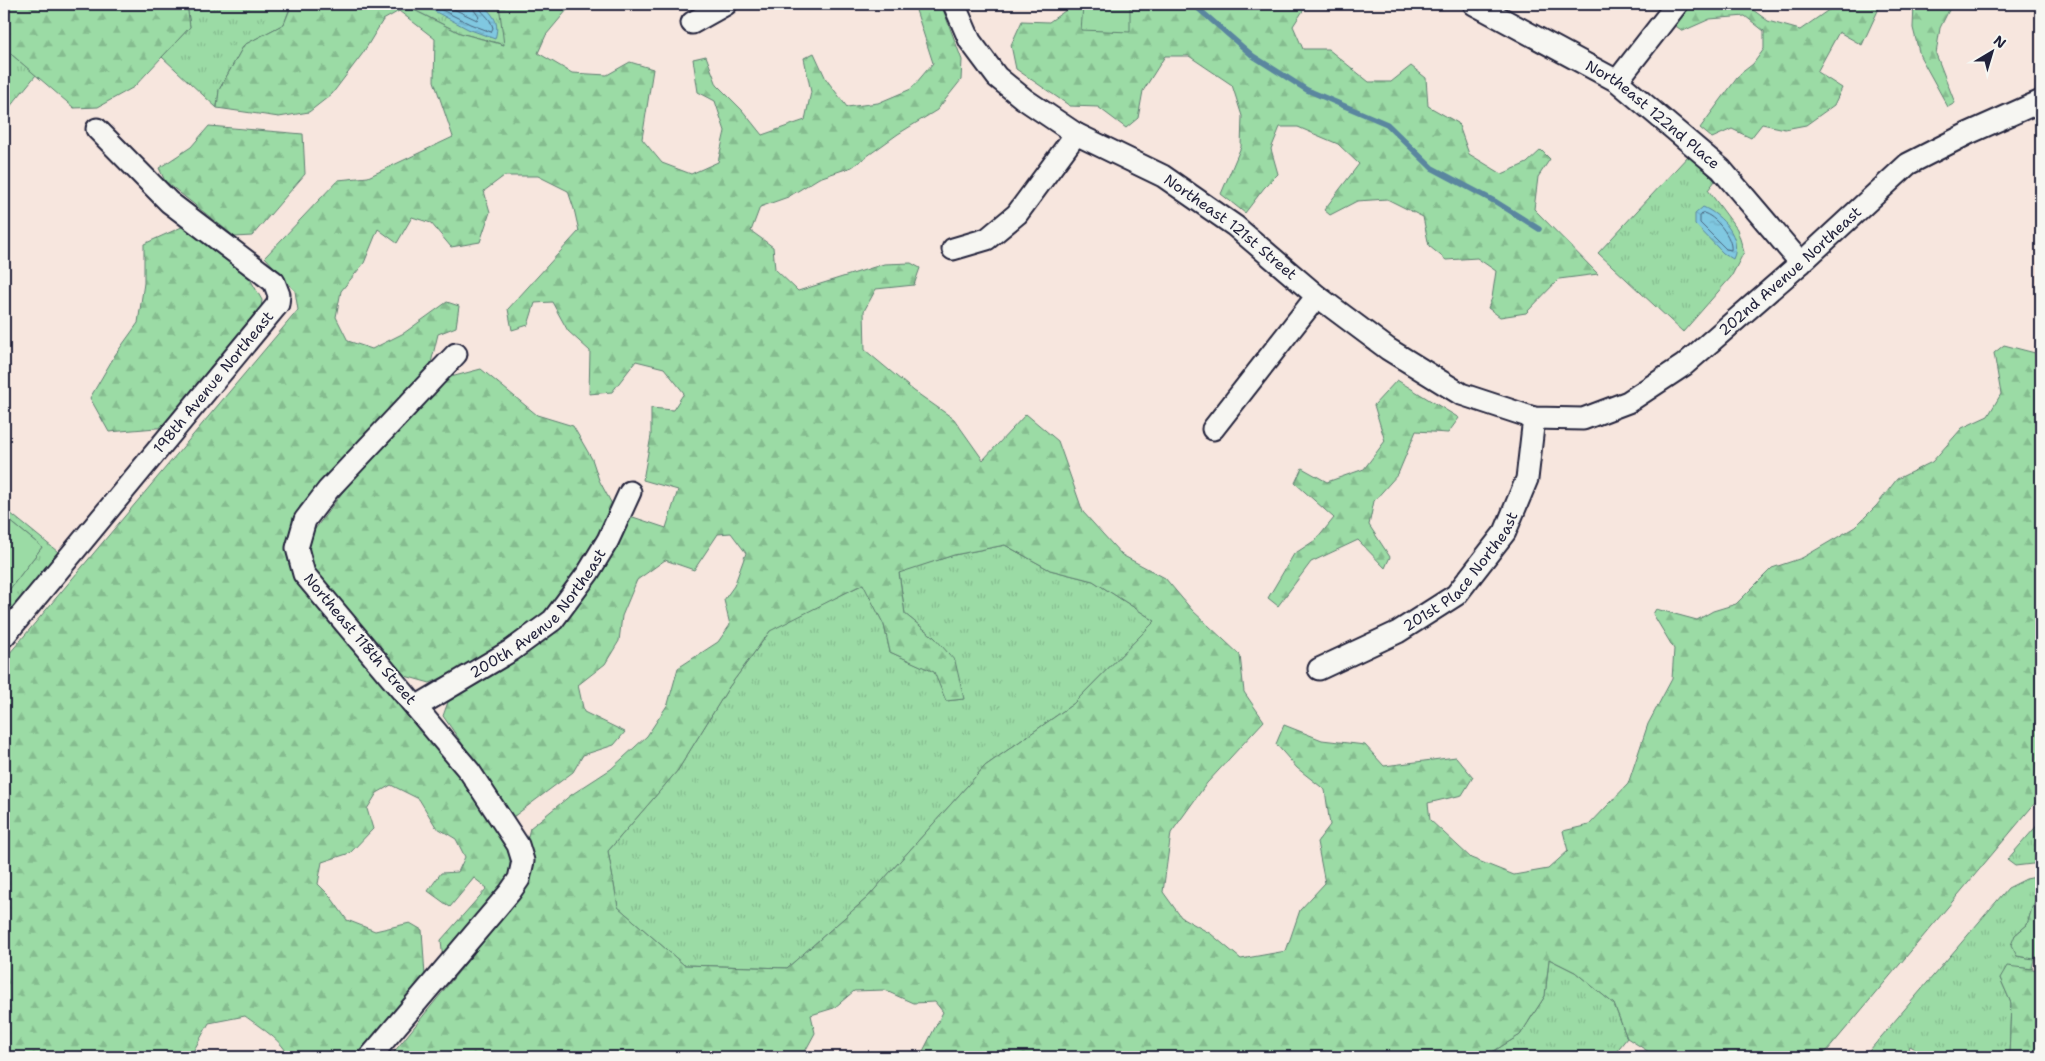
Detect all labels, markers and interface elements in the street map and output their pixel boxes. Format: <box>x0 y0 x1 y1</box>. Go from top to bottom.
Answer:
north arrow <box>1968 28 2018 78</box>
text: N <box>1990 31 2010 52</box>
street label: Northeast 122nd Place <box>1582 56 1724 174</box>
street label: Northeast 121st Street <box>1160 170 1301 284</box>
street label: 202nd Avenue Northeast <box>1714 202 1866 340</box>
street label: 198th Avenue Northeast <box>149 307 278 458</box>
street label: 201st Place Northeast <box>1399 509 1522 636</box>
street label: 200th Avenue Northeast <box>466 545 610 683</box>
street label: Northeast 118th Street <box>299 569 421 709</box>

